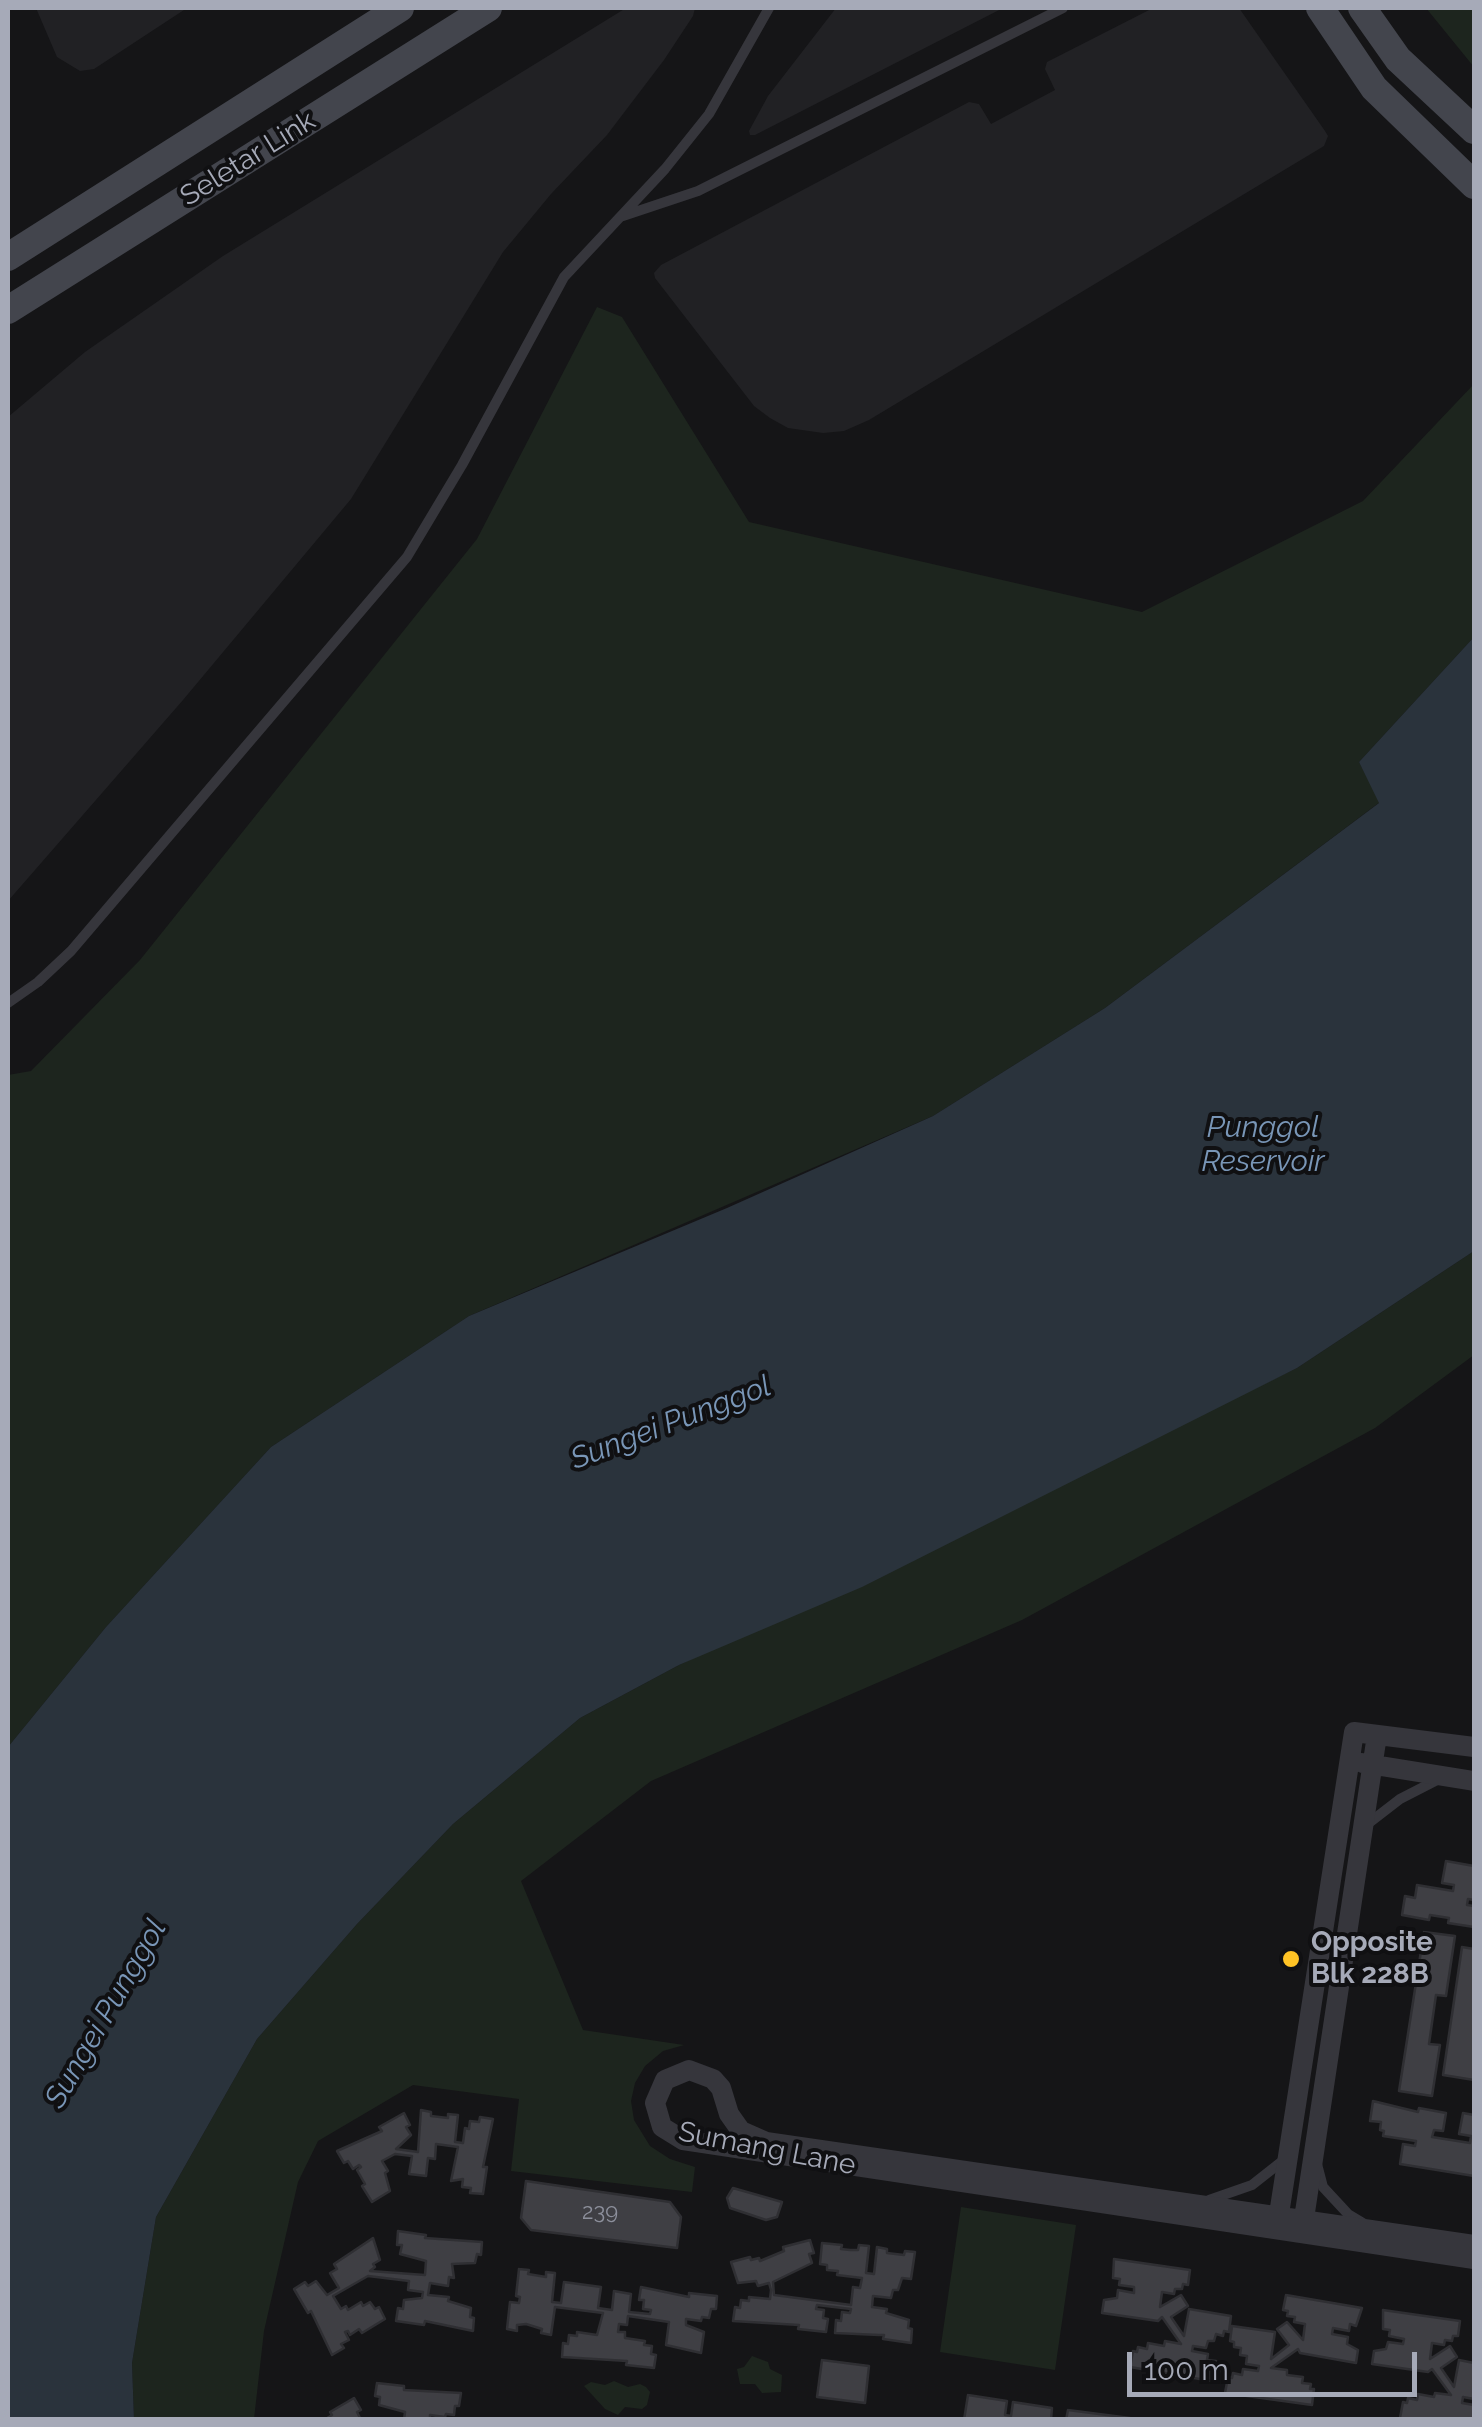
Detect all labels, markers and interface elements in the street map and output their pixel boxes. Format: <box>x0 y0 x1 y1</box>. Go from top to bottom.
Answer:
street label: Seletar Link <box>174 104 322 214</box>
water label: Punggol Reservoir <box>1201 1110 1325 1180</box>
water label: Sungei Punggol <box>566 1368 776 1478</box>
water label: Sungei Punggol <box>38 1913 174 2115</box>
place label: Opposite Blk 228B <box>1311 1926 1433 1992</box>
marker: Opposite Blk 228B <box>1280 1948 1302 1970</box>
street label: Sumang Lane <box>676 2115 858 2183</box>
house number: 239 <box>582 2199 618 2225</box>
scale bar <box>1132 2332 1422 2394</box>
text: 100 m <box>1144 2352 1229 2387</box>

